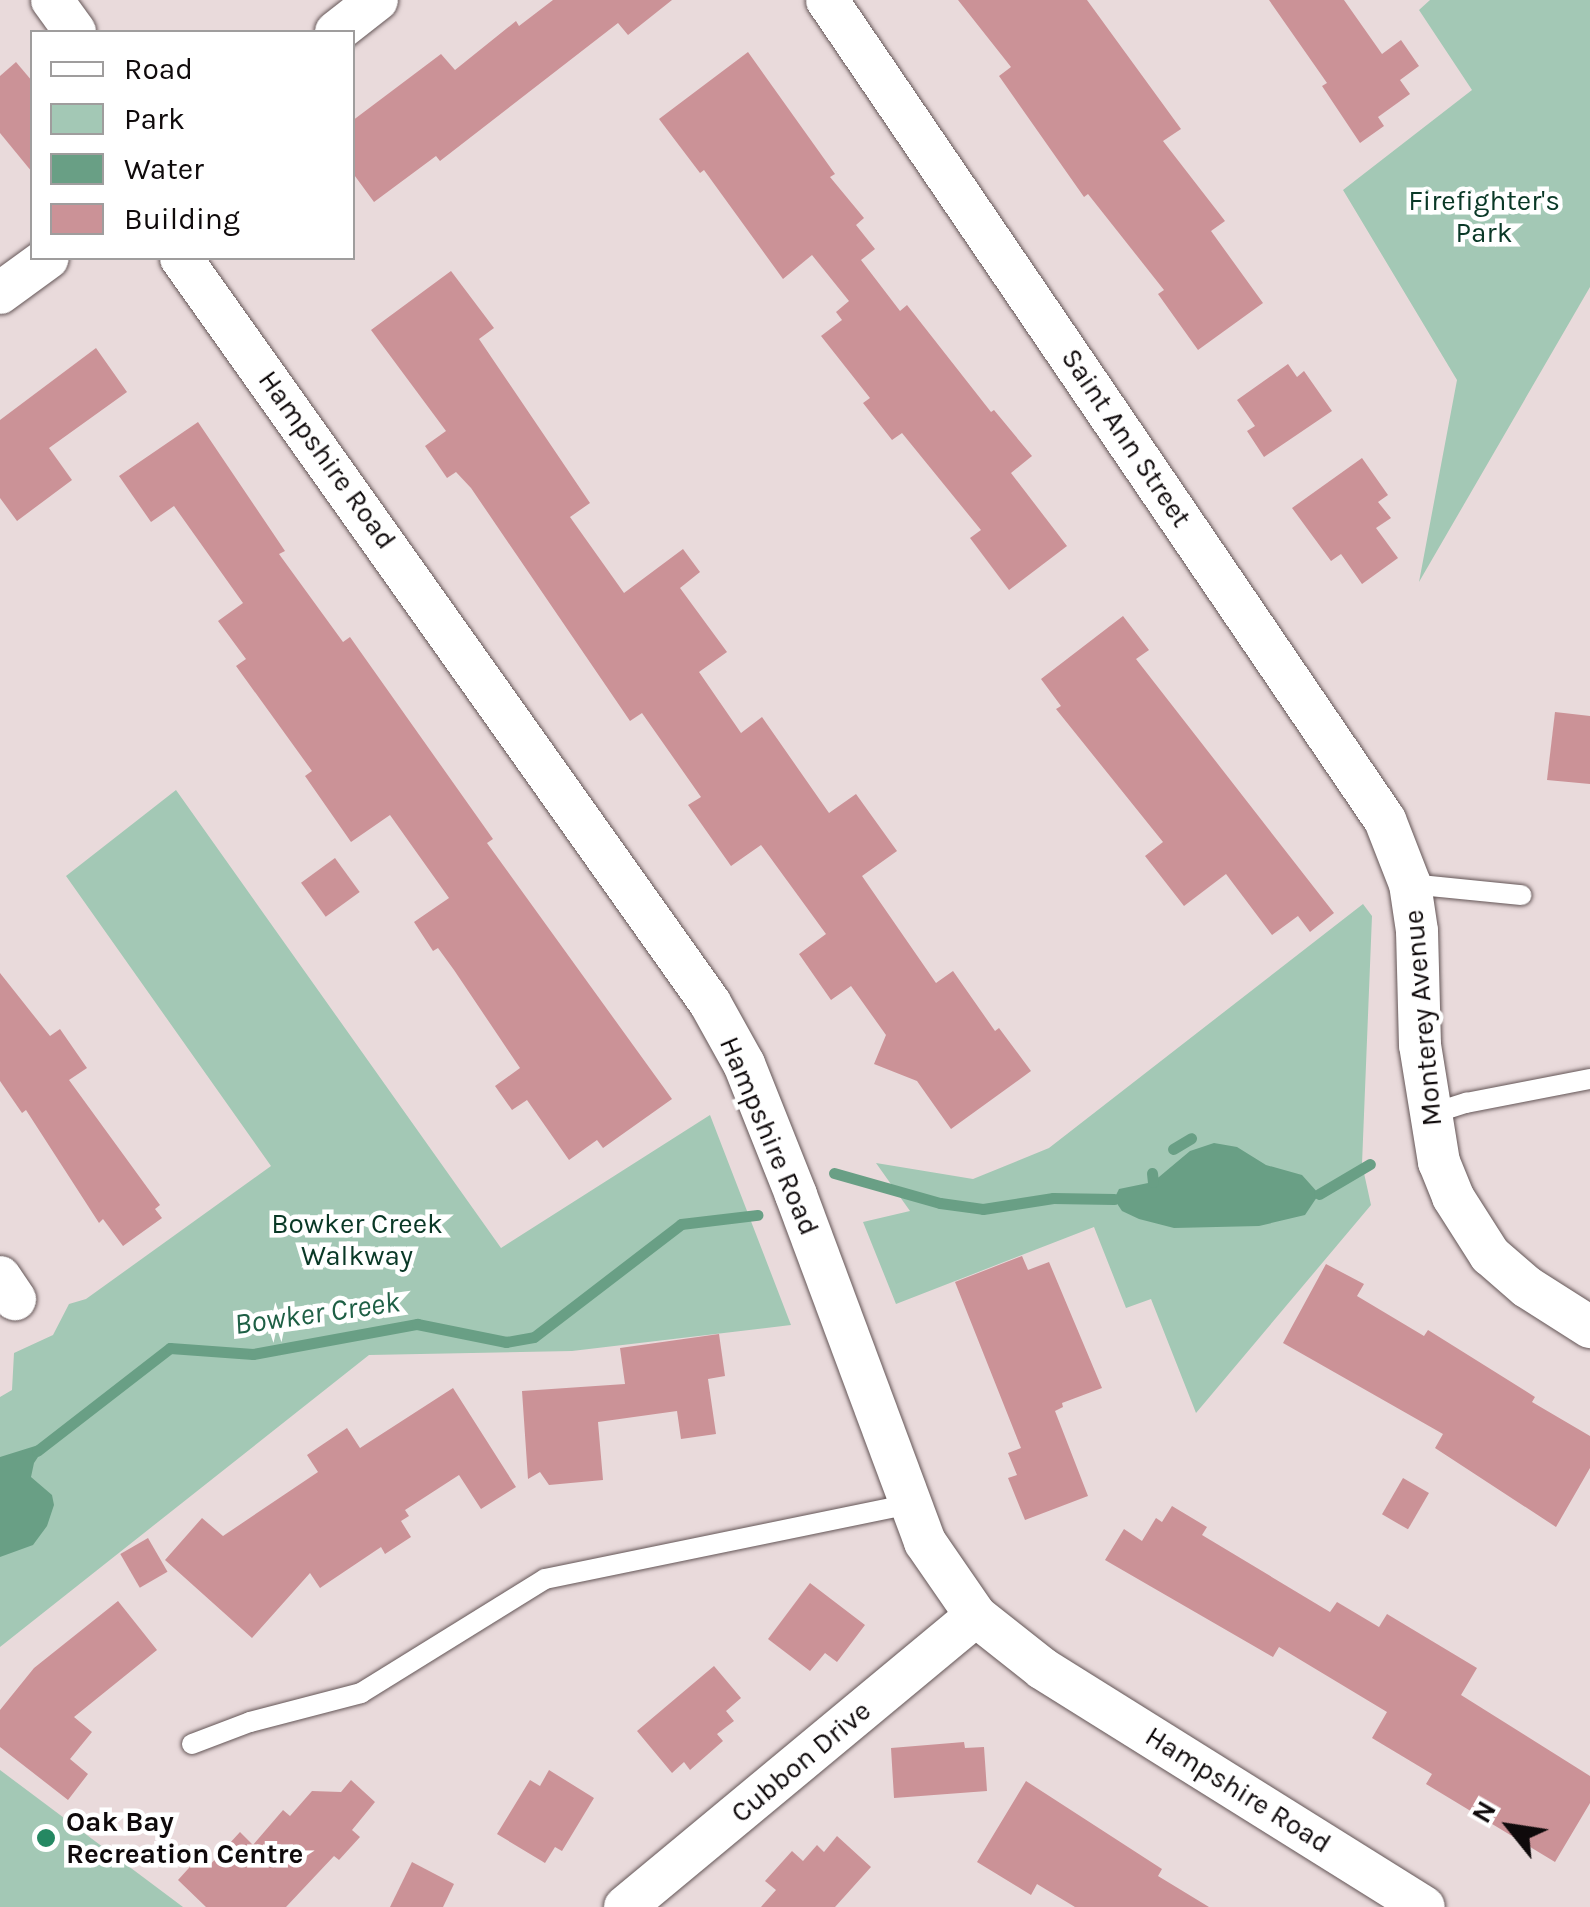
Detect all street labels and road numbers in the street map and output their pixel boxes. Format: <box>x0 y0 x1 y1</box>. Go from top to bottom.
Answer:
street label: Saint Ann Street <box>1054 342 1198 534</box>
street label: Hampshire Road <box>251 364 403 556</box>
street label: Monterey Avenue <box>1397 908 1449 1128</box>
street label: Hampshire Road <box>712 1032 826 1240</box>
street label: Cubbon Drive <box>724 1694 878 1830</box>
street label: Hampshire Road <box>1139 1720 1337 1860</box>

